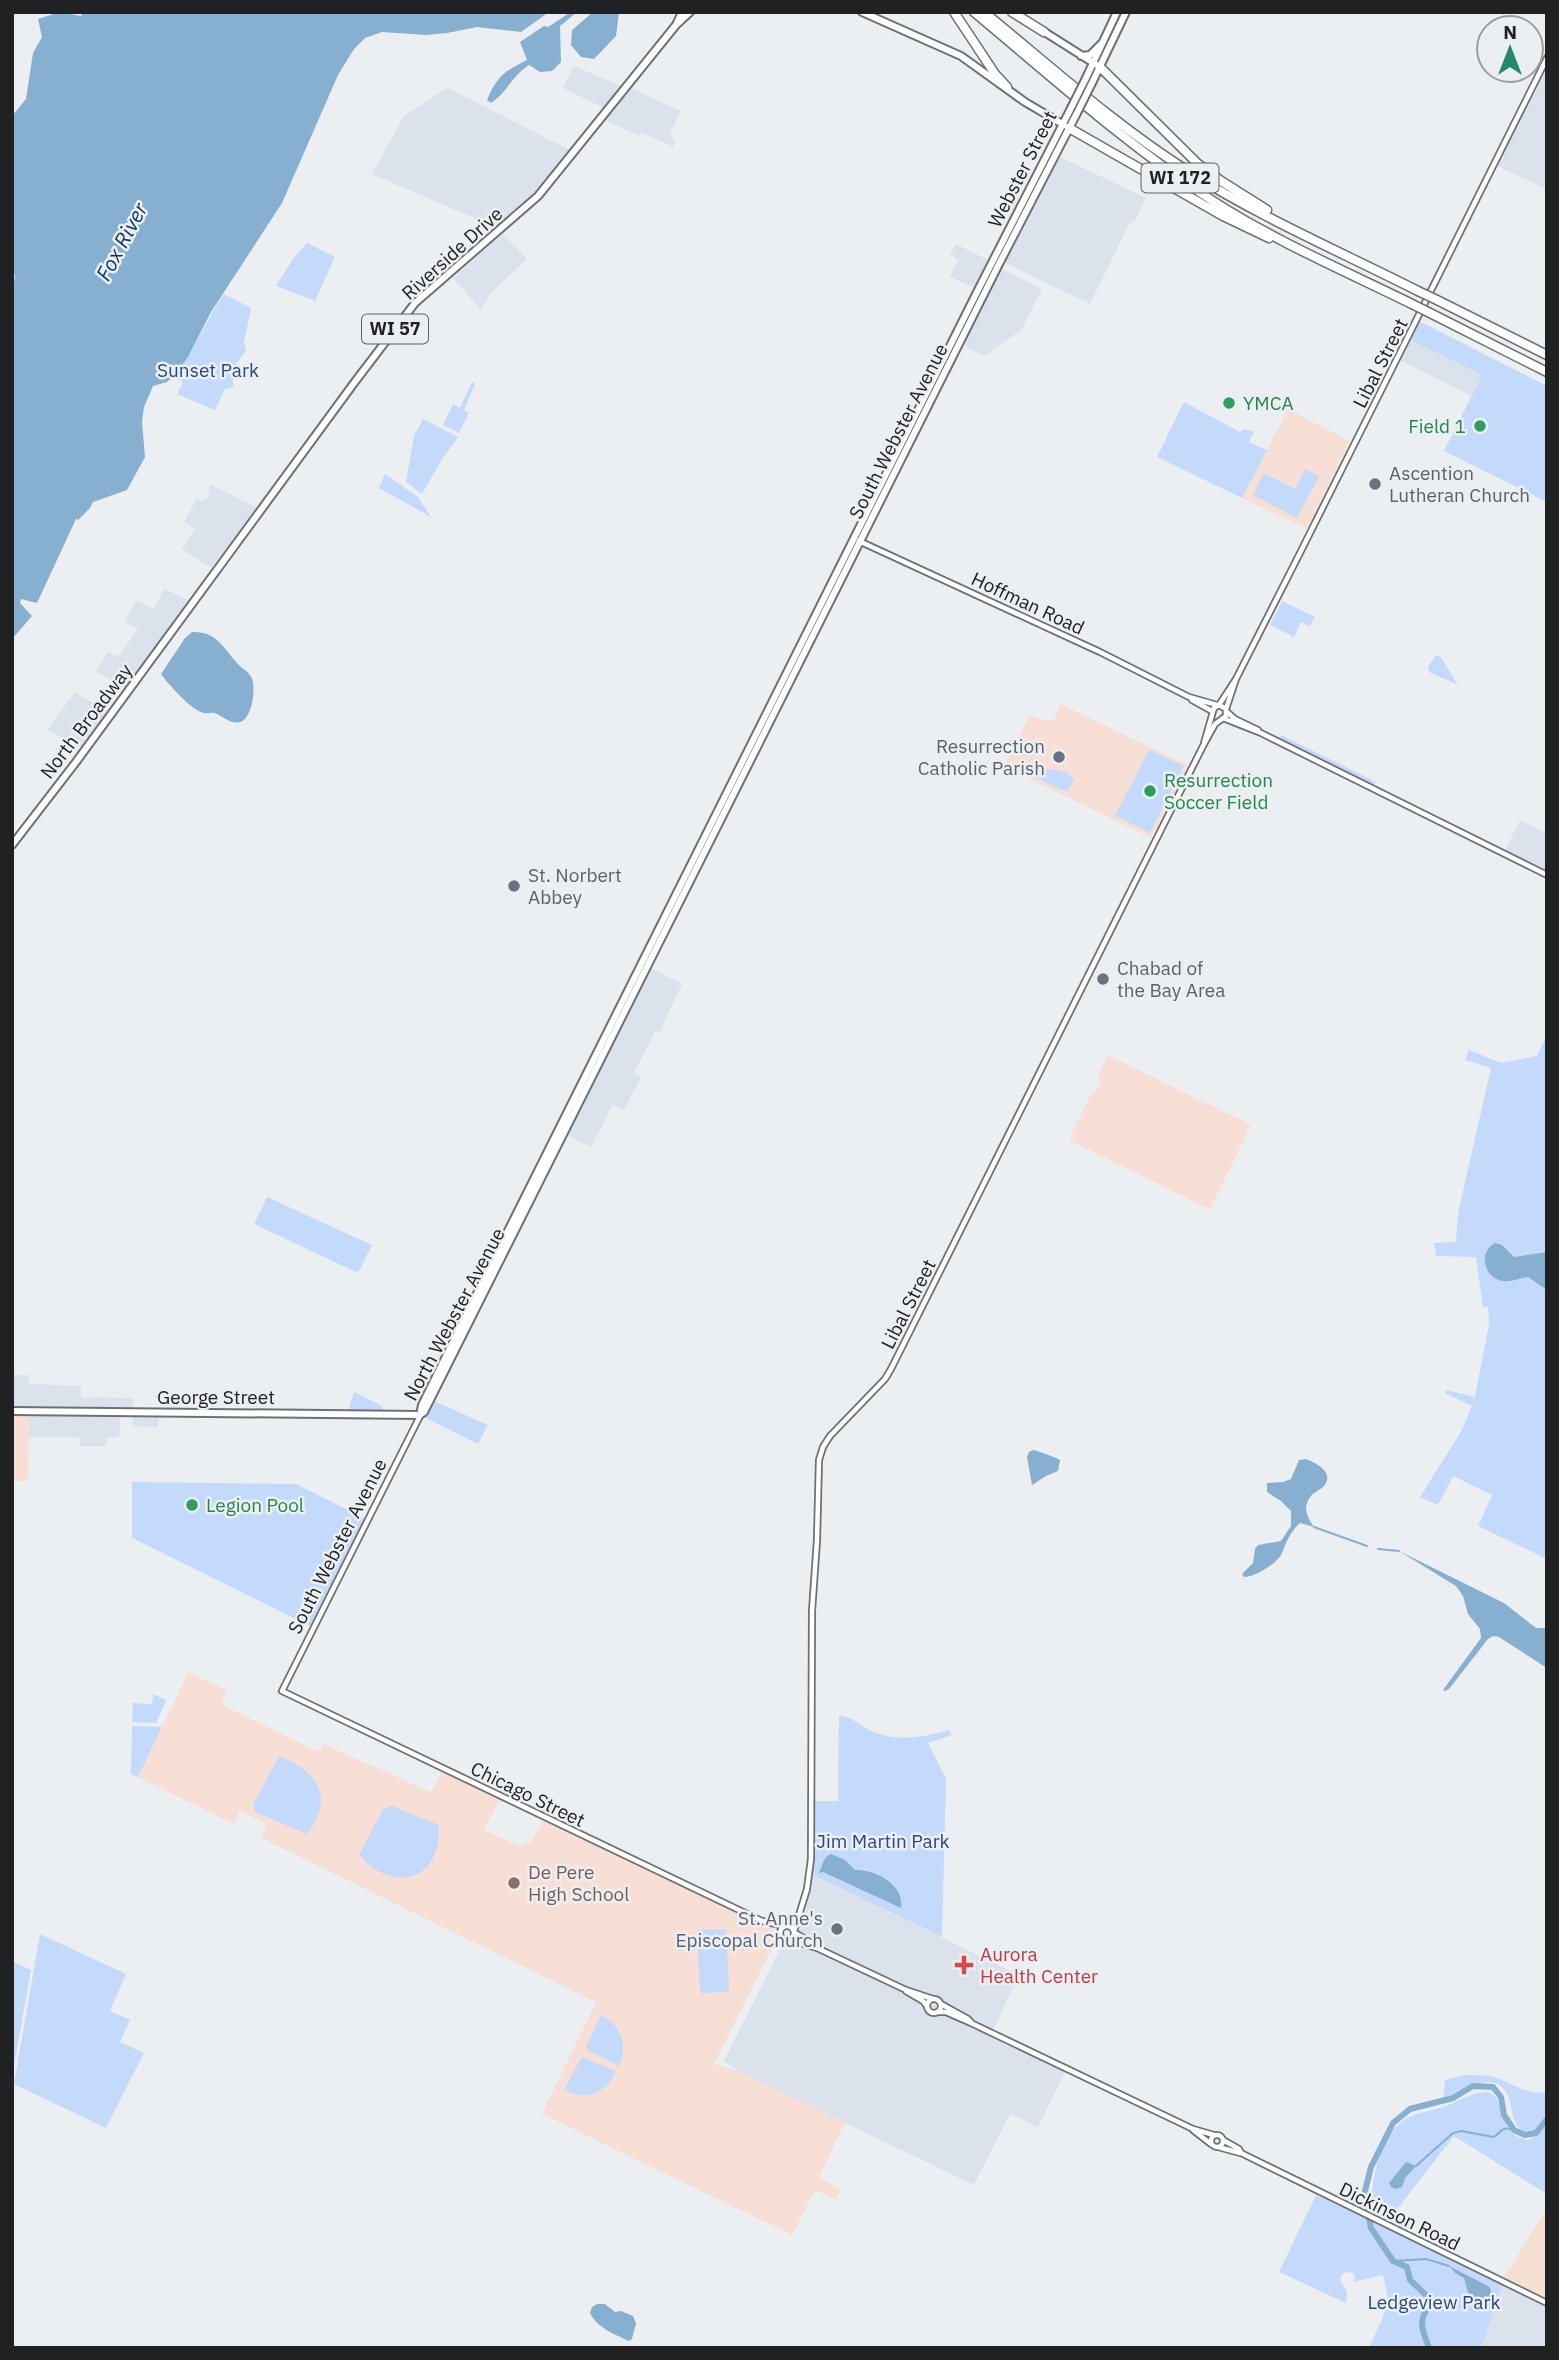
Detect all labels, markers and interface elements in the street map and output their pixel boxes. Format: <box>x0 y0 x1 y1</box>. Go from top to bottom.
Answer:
north arrow <box>1475 14 1545 84</box>
text: N <box>1503 20 1517 44</box>
street label: Webster Street <box>982 107 1062 231</box>
road number: WI 172 <box>1142 163 1218 192</box>
water label: Fox River <box>89 196 154 285</box>
street label: Riverside Drive <box>397 201 507 305</box>
road number: WI 57 <box>362 314 428 344</box>
street label: Libal Street <box>1347 314 1413 412</box>
street label: South Webster Avenue <box>843 339 953 523</box>
park label: Sunset Park <box>157 358 259 382</box>
place label: YMCA <box>1243 391 1294 415</box>
marker: YMCA <box>1221 395 1237 411</box>
place label: Field 1 <box>1408 414 1466 438</box>
marker: Field 1 <box>1472 418 1488 434</box>
place label: Ascention Lutheran Church <box>1389 461 1530 507</box>
marker: Ascention Lutheran Church <box>1367 476 1383 492</box>
street label: Hoffman Road <box>968 566 1088 640</box>
street label: North Broadway <box>35 658 137 783</box>
place label: Resurrection Catholic Parish <box>918 734 1045 780</box>
marker: Resurrection Catholic Parish <box>1051 749 1067 765</box>
place label: Resurrection Soccer Field <box>1164 768 1273 814</box>
marker: Resurrection Soccer Field <box>1142 783 1158 799</box>
place label: St. Norbert Abbey <box>528 863 622 909</box>
marker: St. Norbert Abbey <box>506 878 522 894</box>
place label: Chabad of the Bay Area <box>1117 956 1225 1002</box>
marker: Chabad of the Bay Area <box>1095 971 1111 987</box>
street label: North Webster Avenue <box>398 1224 510 1404</box>
street label: Libal Street <box>875 1255 941 1353</box>
street label: George Street <box>157 1385 275 1409</box>
street label: South Webster Avenue <box>282 1454 392 1638</box>
place label: Legion Pool <box>206 1493 304 1517</box>
marker: Legion Pool <box>184 1497 200 1513</box>
street label: Chicago Street <box>467 1756 589 1832</box>
park label: Jim Martin Park <box>816 1829 950 1853</box>
place label: De Pere High School <box>528 1860 629 1906</box>
marker: De Pere High School <box>506 1875 522 1891</box>
place label: St. Anne's Episcopal Church <box>675 1906 823 1952</box>
marker: St. Anne's Episcopal Church <box>829 1921 845 1937</box>
place label: Aurora Health Center <box>980 1942 1098 1988</box>
marker: Aurora Health Center <box>954 1955 974 1975</box>
street label: Dickinson Road <box>1336 2176 1464 2256</box>
park label: Ledgeview Park <box>1368 2290 1500 2314</box>

